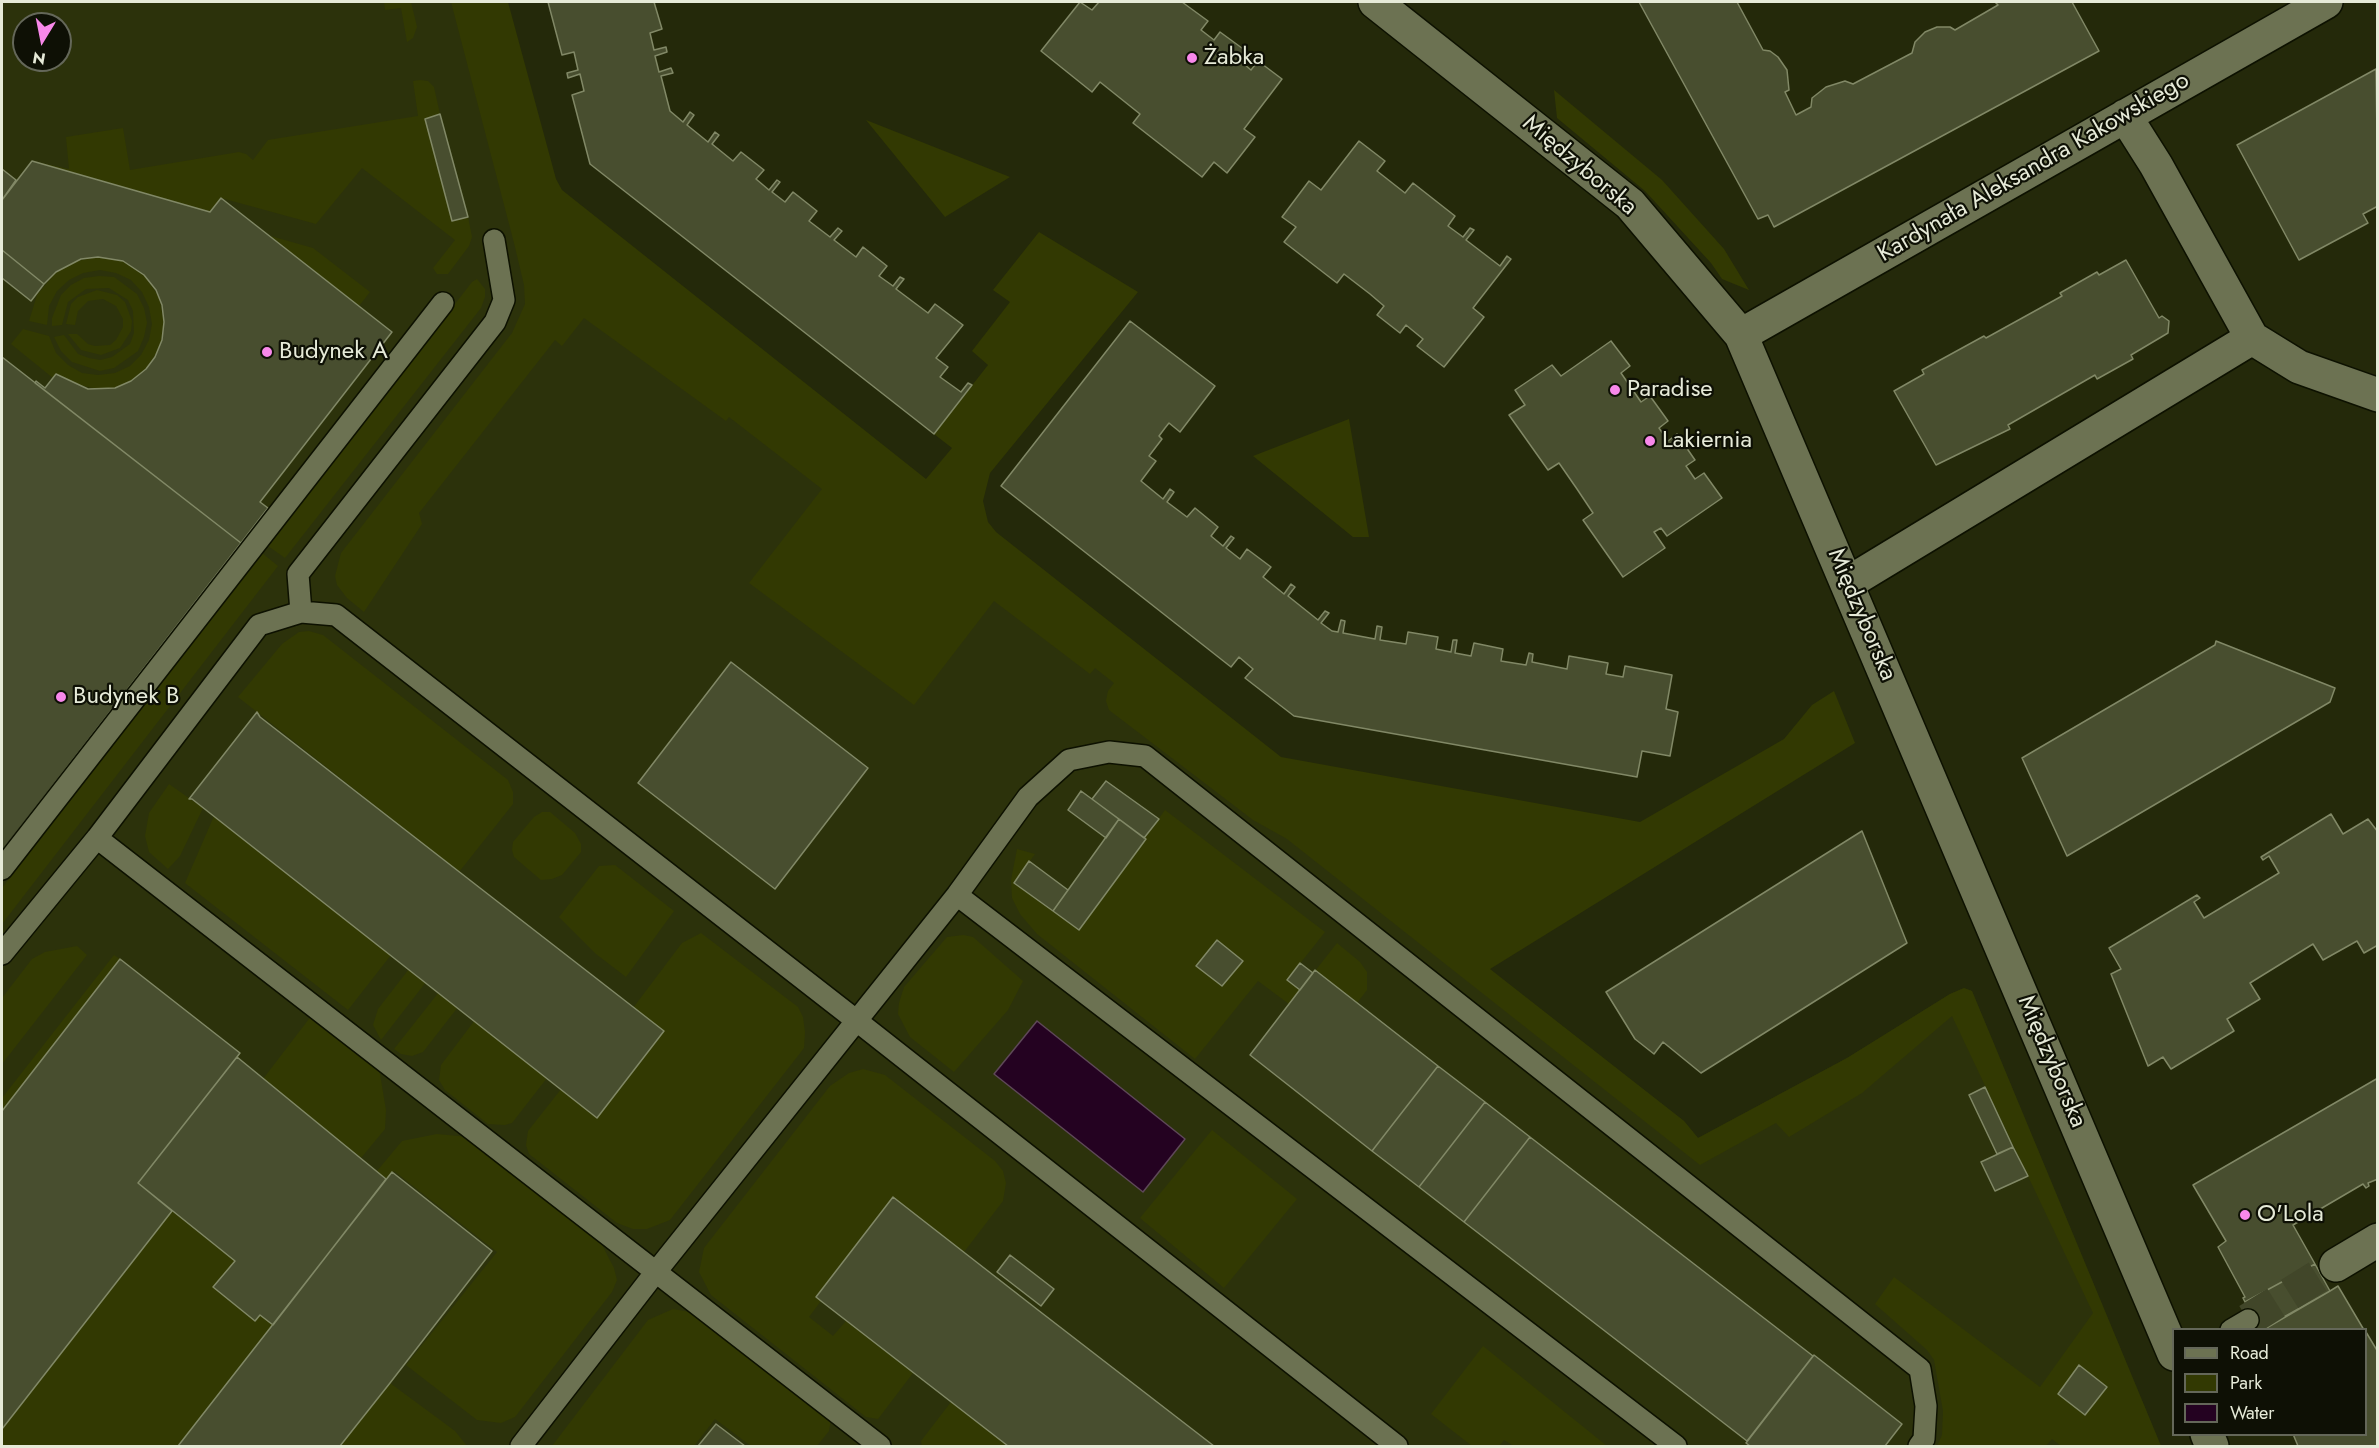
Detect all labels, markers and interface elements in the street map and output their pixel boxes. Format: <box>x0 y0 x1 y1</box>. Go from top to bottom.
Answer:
north arrow <box>12 12 72 72</box>
place label: Żabka <box>1204 44 1264 72</box>
text: N <box>31 46 47 71</box>
marker: Żabka <box>1185 51 1199 65</box>
street label: Kardynała Aleksandra Kakowskiego <box>1873 67 2195 269</box>
street label: Międzyborska <box>1516 110 1642 222</box>
place label: Budynek A <box>279 338 388 366</box>
marker: Budynek A <box>260 345 274 359</box>
place label: Paradise <box>1627 376 1713 404</box>
marker: Paradise <box>1608 383 1622 397</box>
place label: Lakiernia <box>1662 427 1752 455</box>
marker: Lakiernia <box>1643 434 1657 448</box>
street label: Międzyborska <box>1820 545 1902 685</box>
place label: Budynek B <box>73 683 179 711</box>
marker: Budynek B <box>54 690 68 704</box>
street label: Międzyborska <box>2010 992 2092 1132</box>
place label: O'Lola <box>2257 1201 2324 1229</box>
marker: O'Lola <box>2238 1208 2252 1222</box>
legend <box>2172 1328 2367 1436</box>
text: Road <box>2230 1340 2269 1366</box>
text: Park <box>2230 1370 2262 1396</box>
text: Water <box>2230 1400 2274 1426</box>

